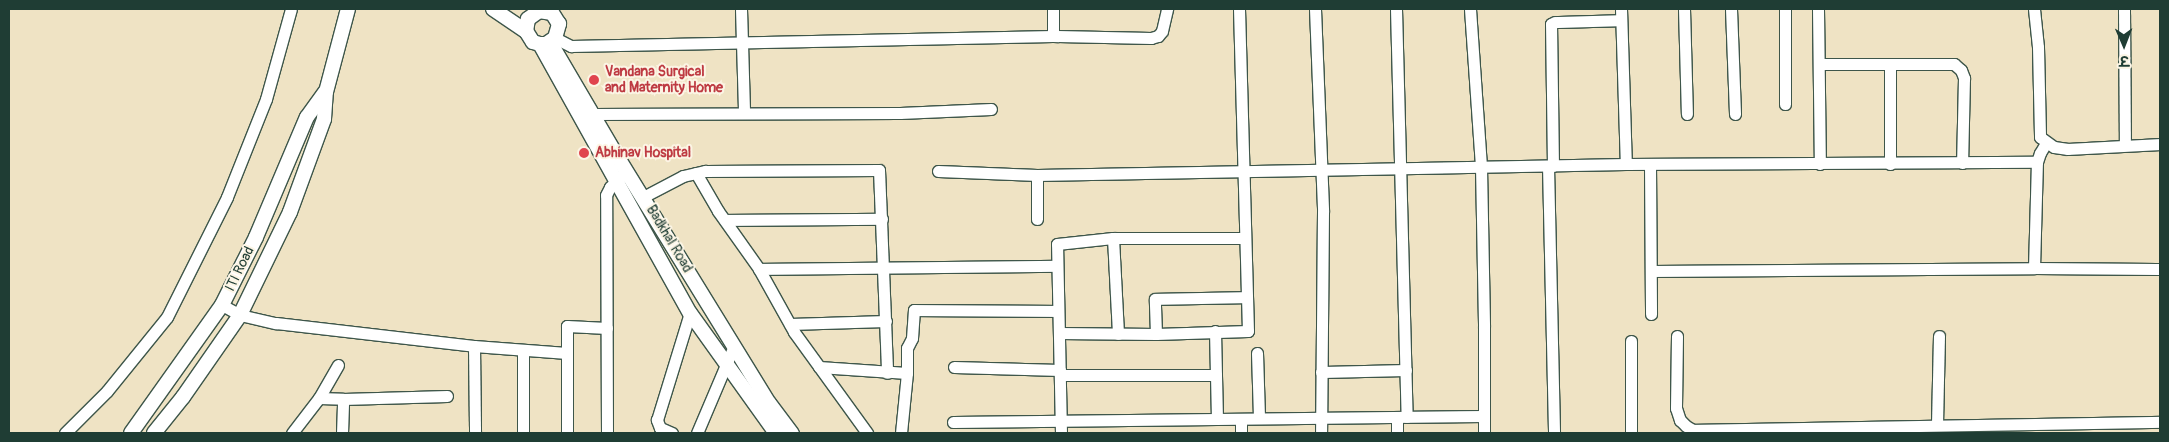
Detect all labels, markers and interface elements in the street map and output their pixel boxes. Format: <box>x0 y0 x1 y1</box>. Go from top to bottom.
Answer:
north arrow <box>2099 20 2149 70</box>
text: उ <box>2119 52 2129 69</box>
place label: Vandana Surgical and Maternity Home <box>605 64 723 96</box>
marker: Vandana Surgical and Maternity Home <box>587 73 601 87</box>
place label: Abhinav Hospital <box>595 145 691 161</box>
marker: Abhinav Hospital <box>577 146 591 160</box>
street label: Badkhal Road <box>642 202 696 276</box>
street label: ITI Road <box>222 244 258 294</box>

